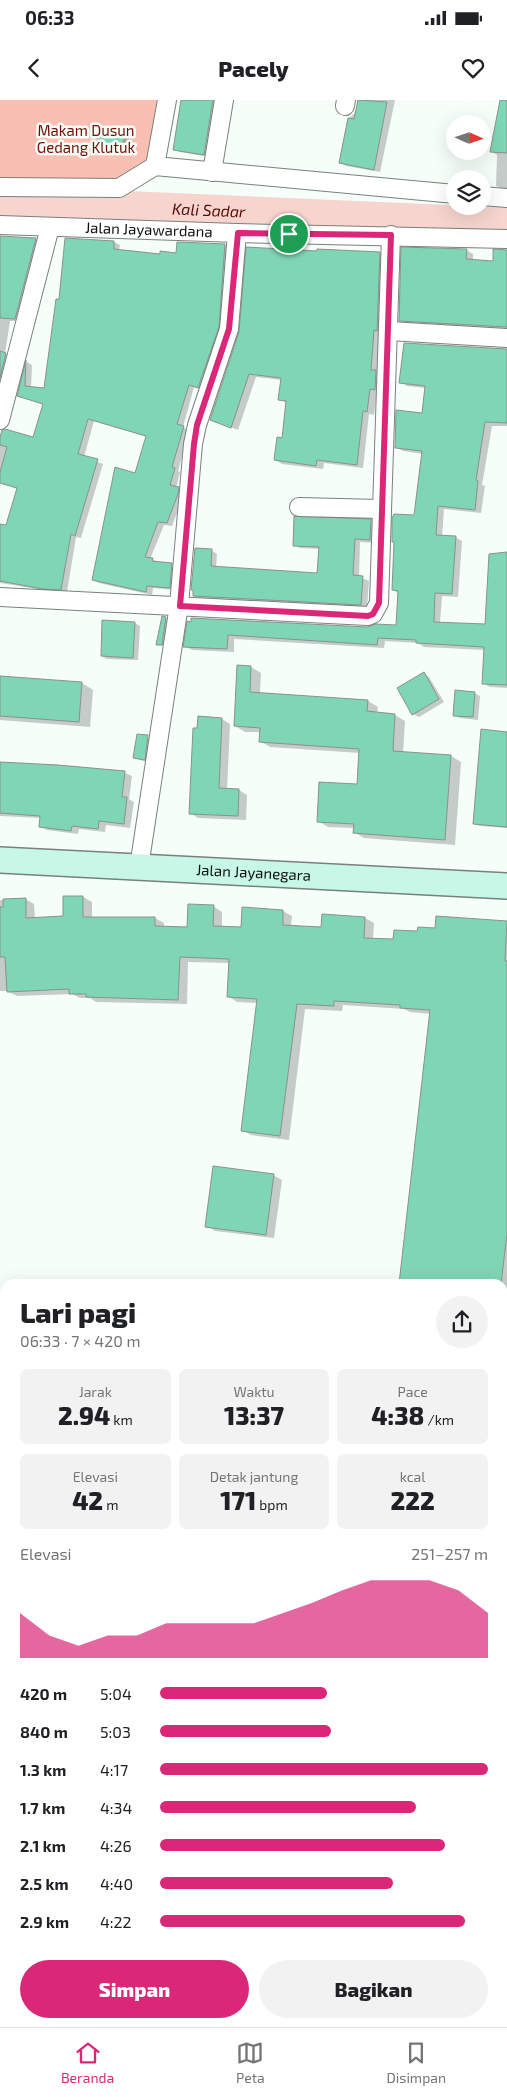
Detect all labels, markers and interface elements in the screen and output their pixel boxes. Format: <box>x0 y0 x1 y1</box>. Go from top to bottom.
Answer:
text: 06:33 <box>25 6 75 29</box>
icon: back <box>20 54 48 82</box>
icon: heart <box>459 54 487 82</box>
text: Pacely <box>218 55 289 81</box>
north arrow <box>446 115 491 160</box>
map controls <box>446 115 491 215</box>
park label: Makam Dusun Gedang Klutuk <box>37 121 136 156</box>
button: layers <box>446 170 491 215</box>
water label: Kali Sadar <box>172 198 247 221</box>
pin <box>268 213 310 255</box>
street label: Jalan Jayawardana <box>85 218 213 240</box>
icon: arrive <box>275 220 303 248</box>
street label: Jalan Jayanegara <box>196 860 312 884</box>
text: Lari pagi <box>20 1295 136 1329</box>
button: share <box>436 1296 488 1348</box>
text: 06:33 · 7 × 420 m <box>20 1331 140 1350</box>
text: Jarak <box>79 1383 112 1400</box>
text: Waktu <box>233 1383 275 1400</box>
text: Pace <box>398 1383 428 1400</box>
text: 2.94 <box>58 1400 110 1430</box>
text: 13:37 <box>224 1400 284 1430</box>
text: 4:38 <box>371 1400 424 1430</box>
text: km <box>110 1411 133 1428</box>
text: /km <box>424 1411 454 1428</box>
text: Elevasi <box>73 1468 118 1485</box>
text: Detak jantung <box>210 1468 298 1485</box>
text: kcal <box>400 1468 425 1485</box>
text: 42 <box>72 1485 103 1515</box>
text: 171 <box>220 1485 256 1515</box>
text: 222 <box>391 1485 435 1515</box>
text: m <box>103 1496 119 1513</box>
text: bpm <box>256 1496 288 1513</box>
text: Elevasi <box>20 1544 72 1563</box>
text: 251–257 m <box>411 1544 488 1563</box>
text: 420 m <box>20 1684 67 1703</box>
text: 5:04 <box>100 1684 132 1703</box>
text: 840 m <box>20 1722 68 1741</box>
text: 5:03 <box>100 1722 131 1741</box>
text: 1.3 km <box>20 1760 66 1779</box>
text: 4:17 <box>100 1760 128 1779</box>
text: 1.7 km <box>20 1798 65 1817</box>
text: 4:34 <box>100 1798 132 1817</box>
text: 2.1 km <box>20 1836 66 1855</box>
text: 4:26 <box>100 1836 132 1855</box>
text: 2.5 km <box>20 1874 69 1893</box>
text: 4:40 <box>100 1874 133 1893</box>
text: 2.9 km <box>20 1912 69 1931</box>
text: 4:22 <box>100 1912 132 1931</box>
button: Simpan <box>20 1960 249 2018</box>
button: Bagikan <box>259 1960 488 2018</box>
tab: Beranda <box>61 2039 114 2086</box>
tab: Peta <box>236 2039 265 2086</box>
tab: Disimpan <box>387 2039 446 2086</box>

